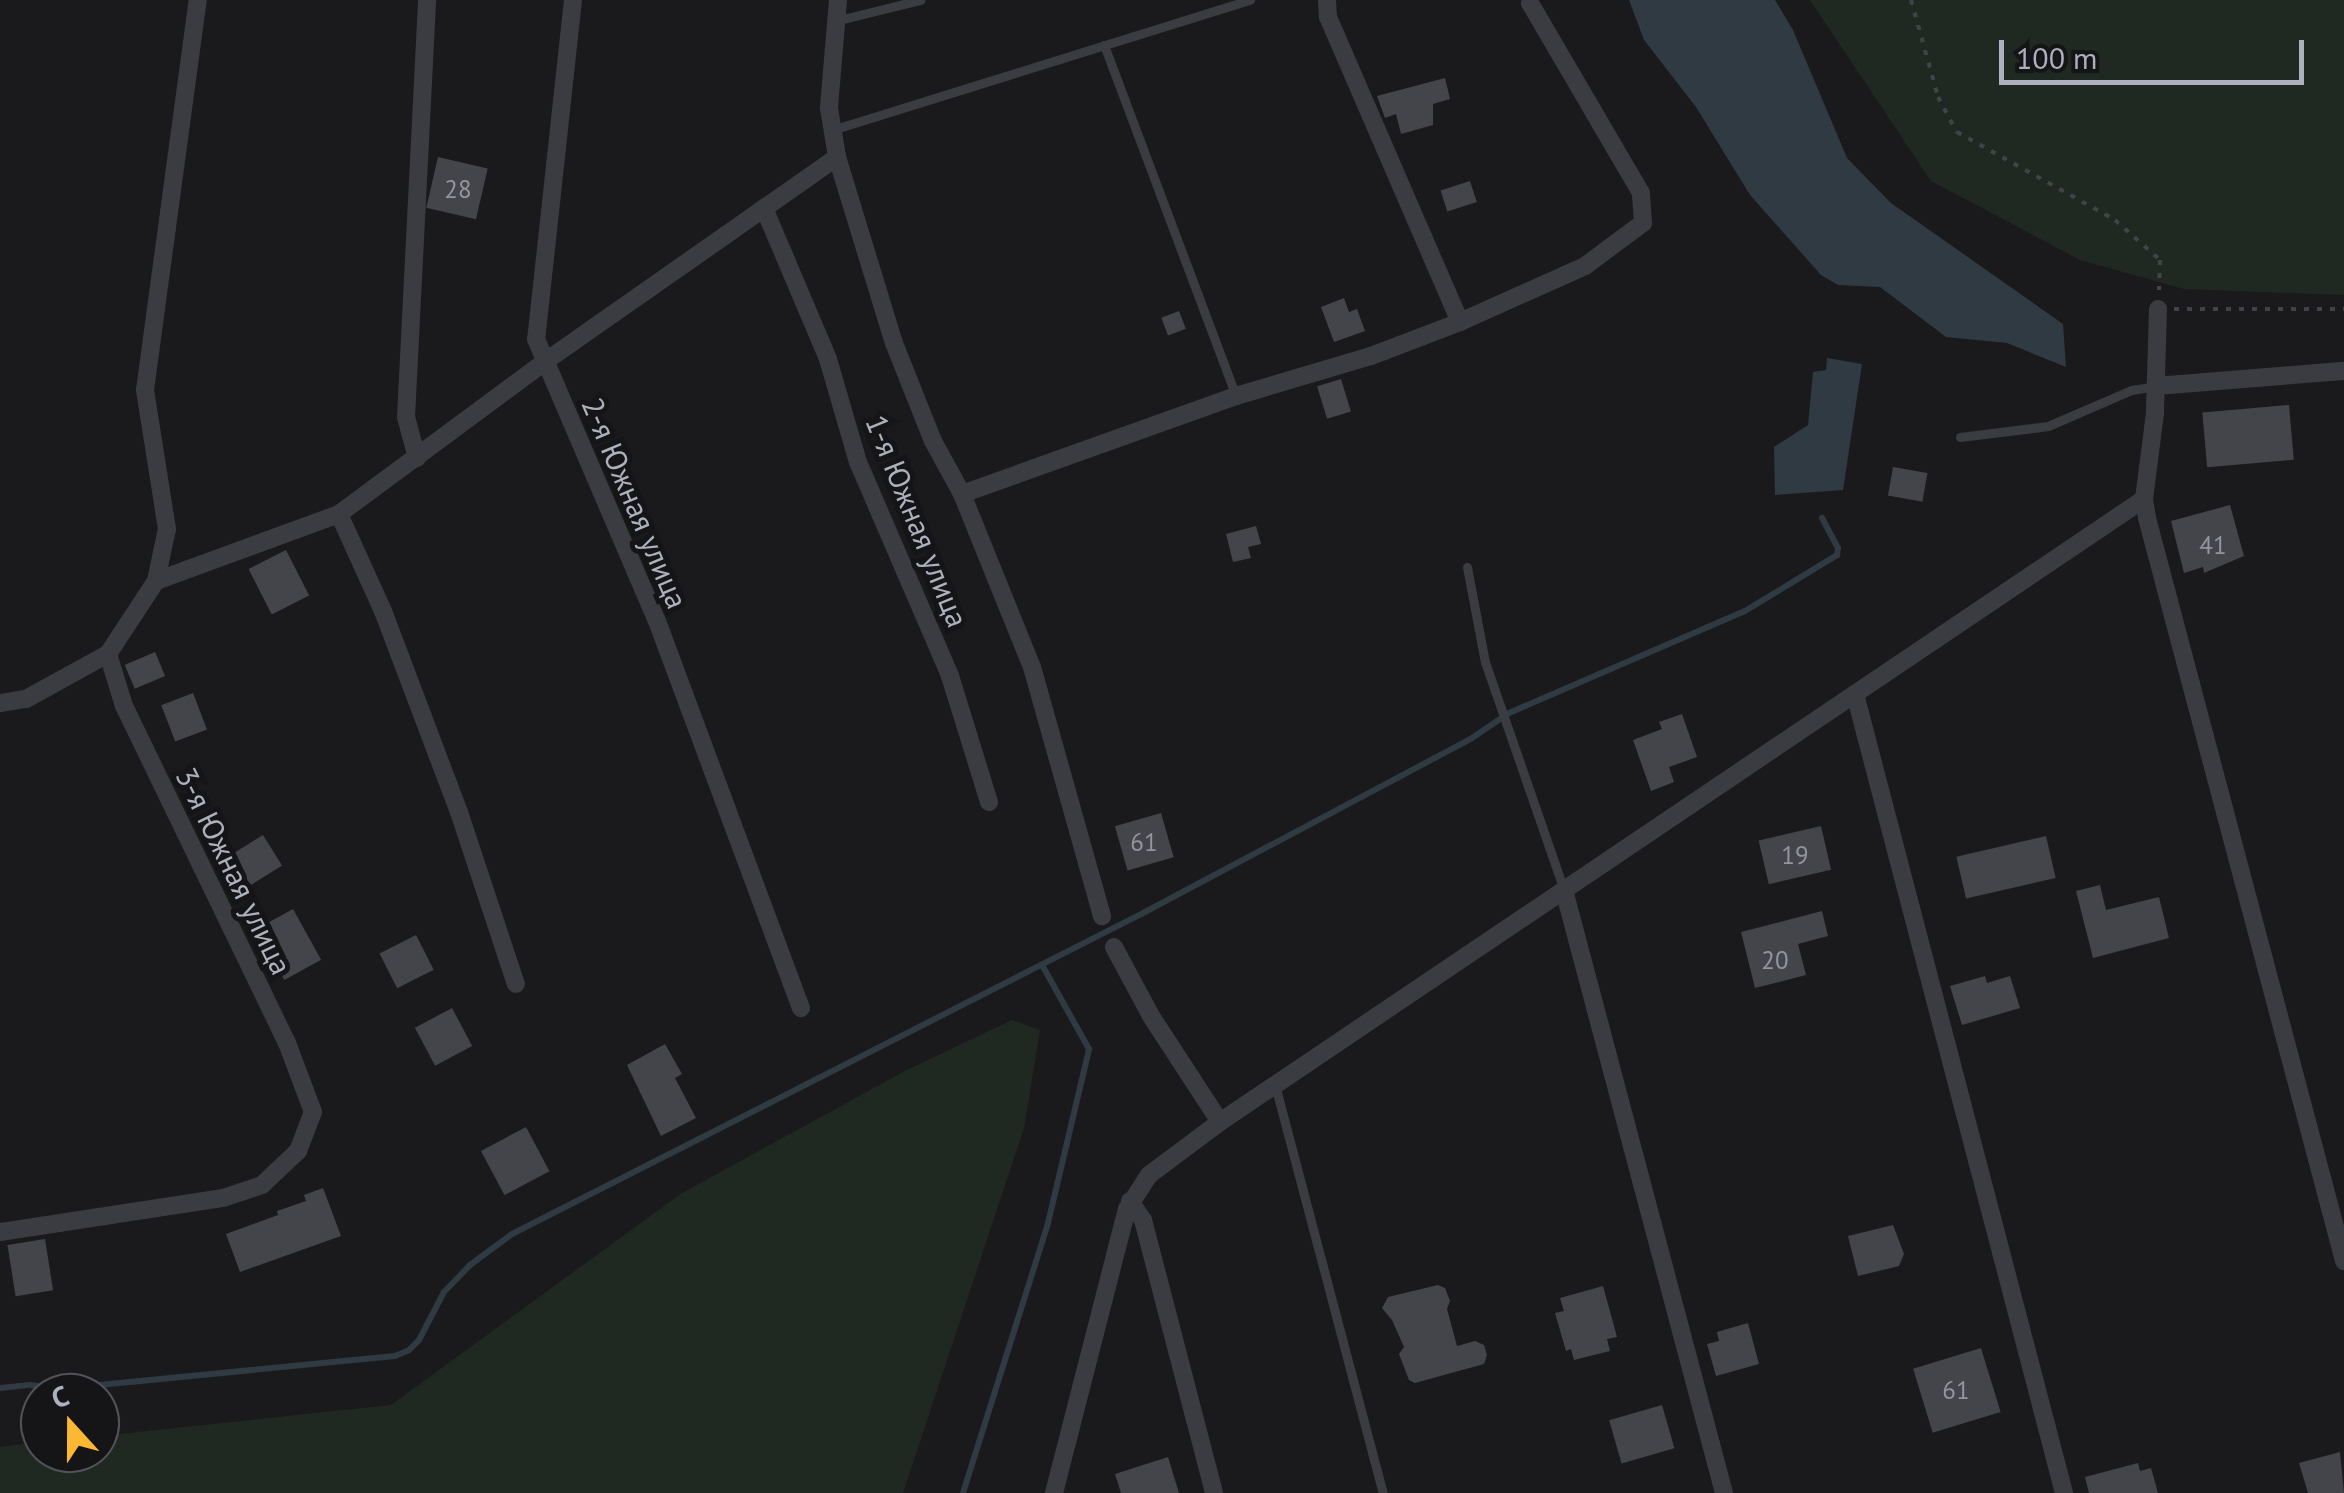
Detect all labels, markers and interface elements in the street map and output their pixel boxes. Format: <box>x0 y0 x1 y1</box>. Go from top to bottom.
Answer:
scale bar <box>2004 20 2309 82</box>
text: 100 m <box>2016 38 2097 77</box>
house number: 28 <box>444 174 472 204</box>
street label: 2-я Южная улица <box>574 392 696 614</box>
street label: 1-я Южная улица <box>858 410 976 632</box>
house number: 41 <box>2199 530 2227 560</box>
street label: 3-я Южная улица <box>168 762 300 980</box>
house number: 61 <box>1130 827 1158 857</box>
house number: 19 <box>1781 840 1809 870</box>
house number: 20 <box>1761 945 1789 975</box>
north arrow <box>20 1373 120 1473</box>
house number: 61 <box>1942 1375 1970 1405</box>
text: С <box>46 1376 74 1416</box>

